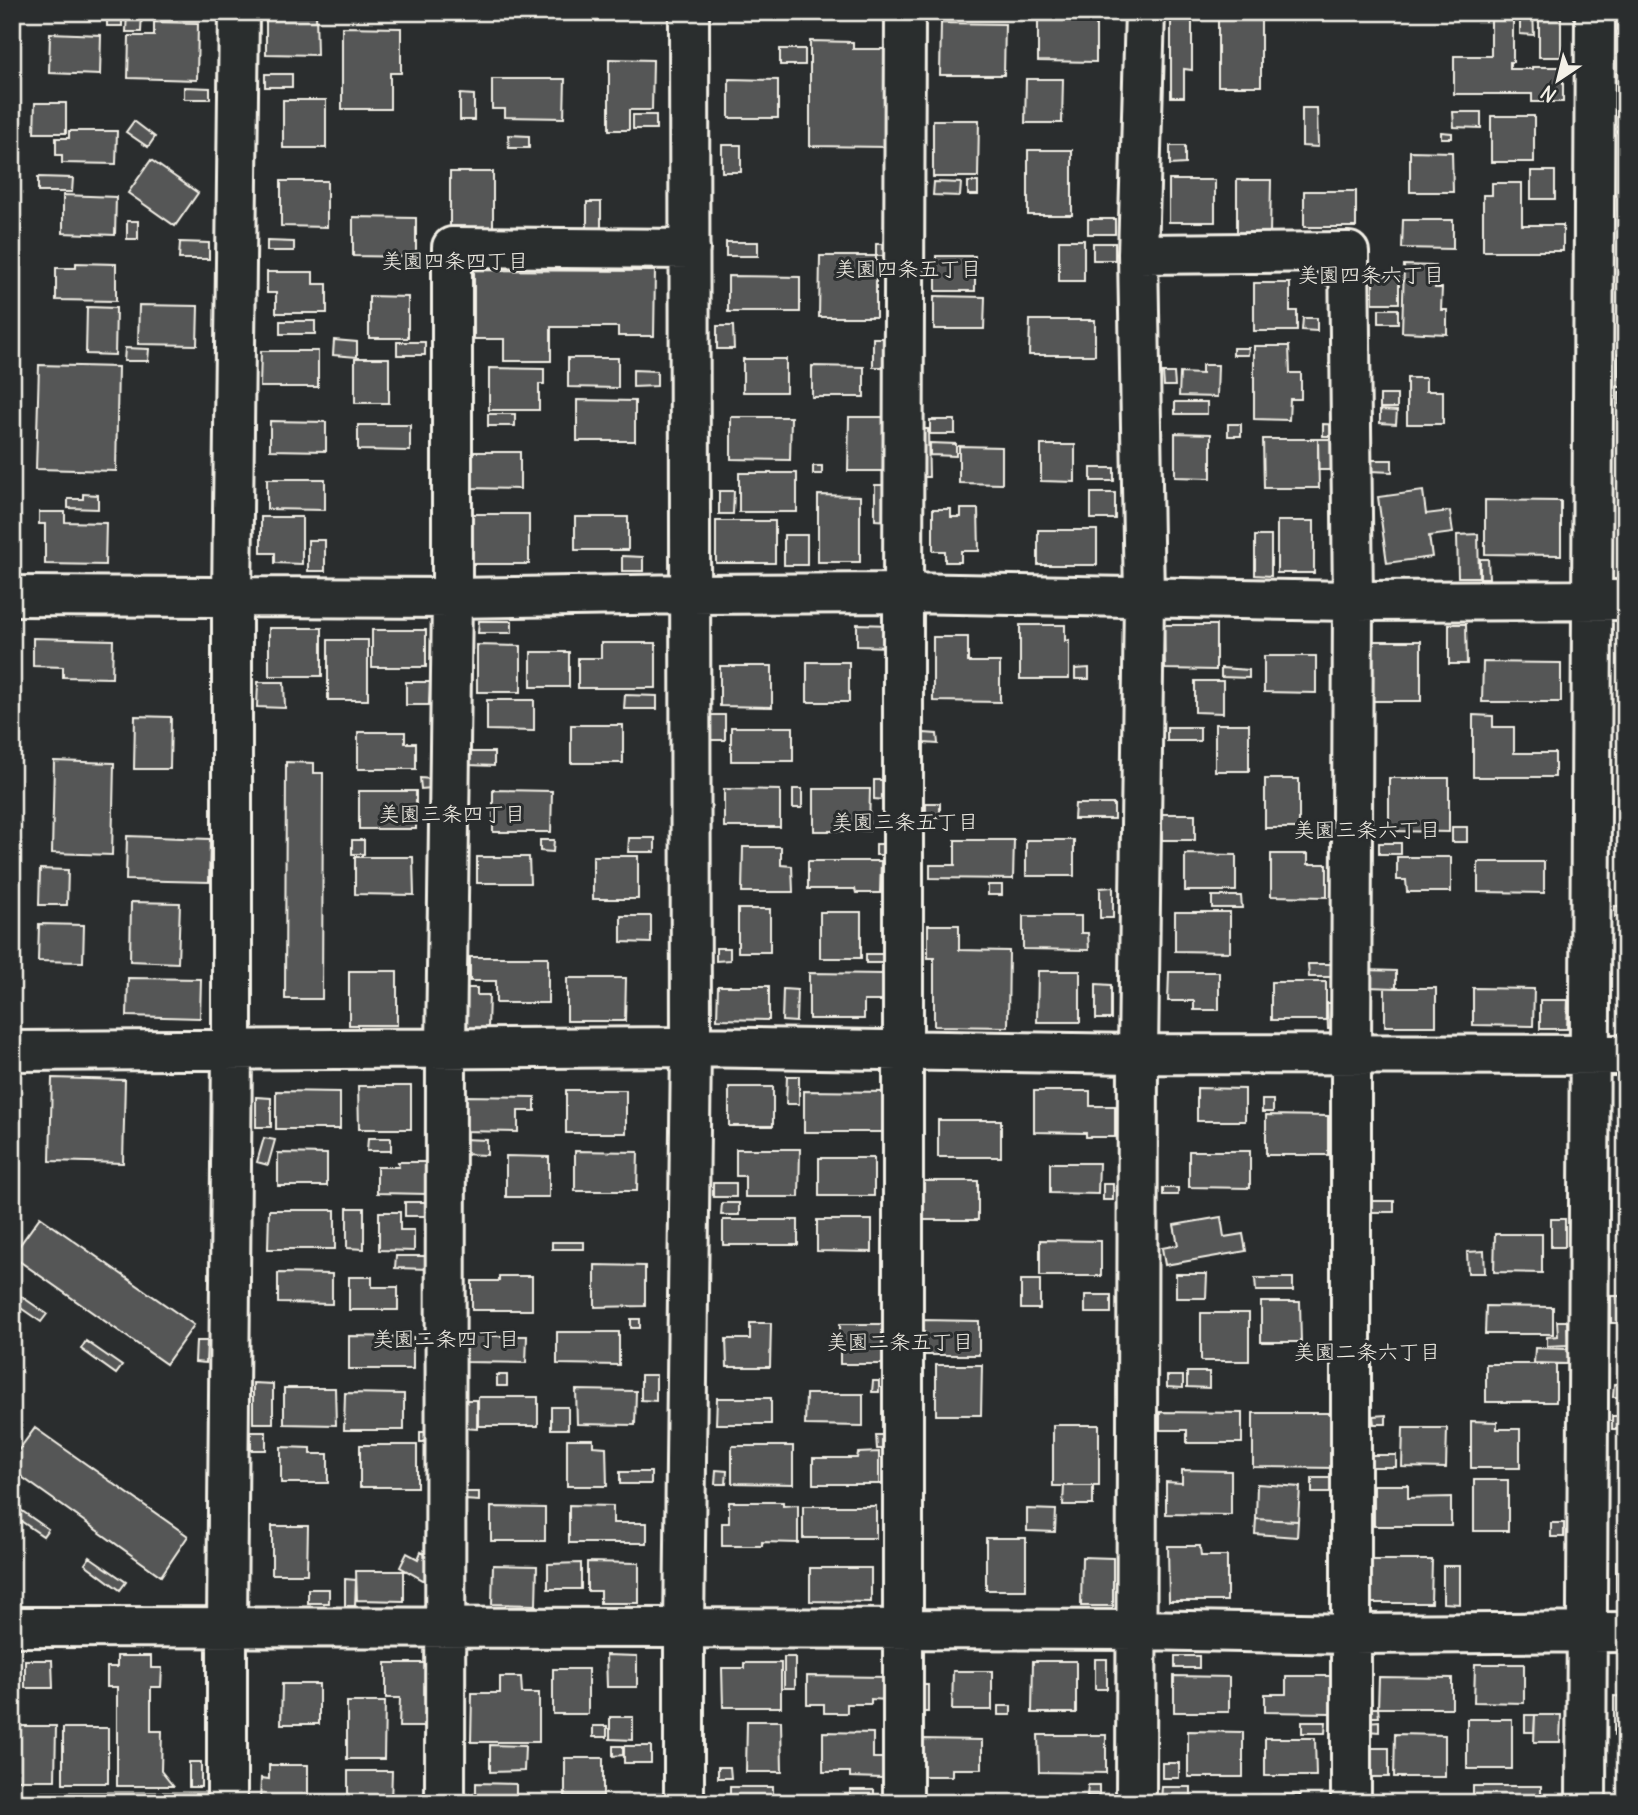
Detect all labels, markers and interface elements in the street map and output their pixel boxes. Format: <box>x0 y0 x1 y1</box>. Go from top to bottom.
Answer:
north arrow <box>1522 46 1592 116</box>
text: N <box>1536 80 1561 108</box>
district label: 美園四条四丁目 <box>382 247 529 274</box>
district label: 美園四条五丁目 <box>835 255 982 282</box>
district label: 美園四条六丁目 <box>1298 261 1445 288</box>
district label: 美園三条四丁目 <box>379 800 526 827</box>
district label: 美園三条五丁目 <box>832 808 979 835</box>
district label: 美園三条六丁目 <box>1294 816 1441 843</box>
district label: 美園二条四丁目 <box>373 1325 520 1352</box>
district label: 美園二条五丁目 <box>827 1328 974 1355</box>
district label: 美園二条六丁目 <box>1294 1338 1441 1365</box>

